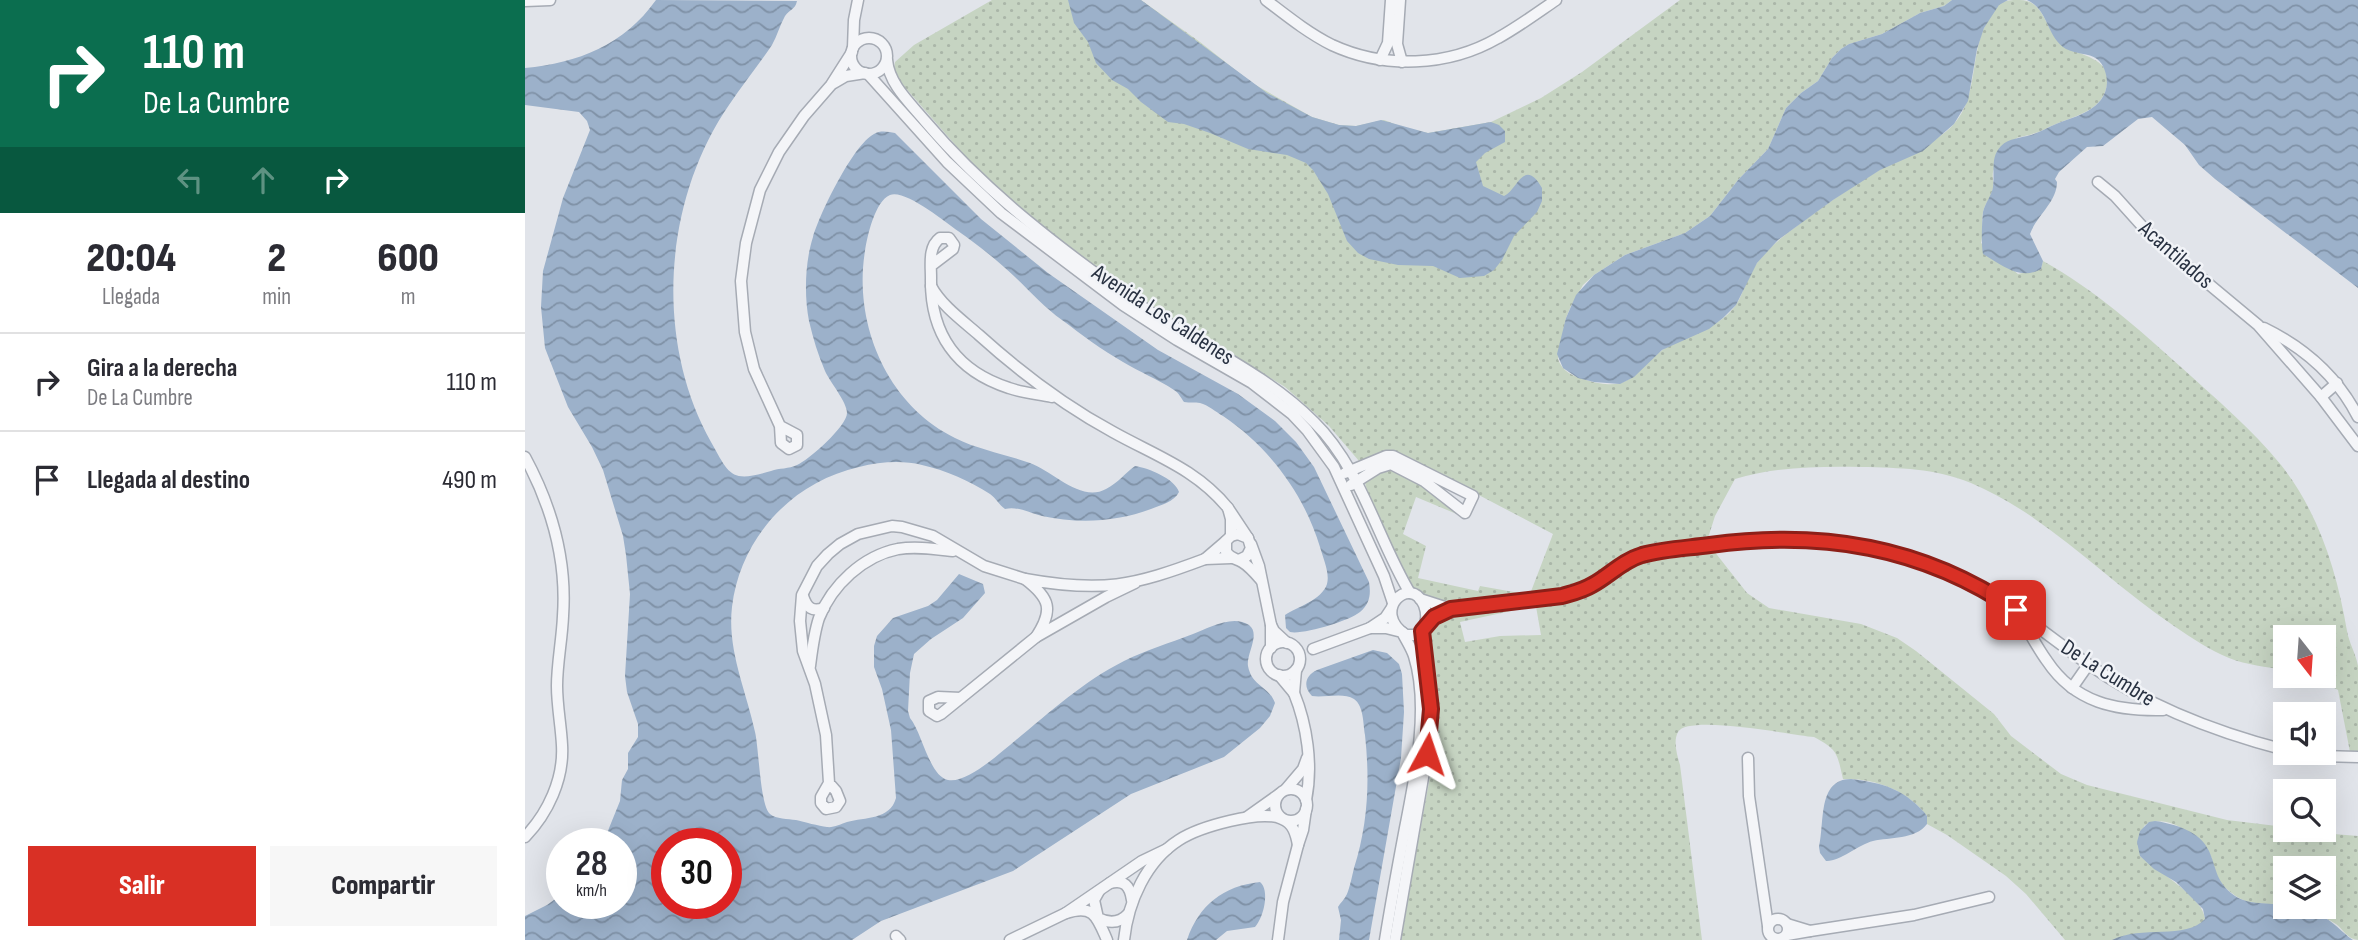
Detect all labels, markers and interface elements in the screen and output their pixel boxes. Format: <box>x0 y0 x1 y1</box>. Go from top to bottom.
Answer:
text: 110 m <box>143 24 245 83</box>
icon: right <box>28 28 119 119</box>
text: De La Cumbre <box>143 84 290 123</box>
icon: left <box>171 161 209 199</box>
icon: ahead <box>244 161 282 199</box>
icon: right <box>317 161 355 199</box>
street label: Acantilados <box>2132 214 2219 295</box>
text: 20:04 <box>86 233 176 284</box>
text: 2 <box>267 233 286 284</box>
text: 600 <box>377 233 439 284</box>
street label: Avenida Los Caldenes <box>1086 258 1239 371</box>
text: Llegada <box>102 283 160 311</box>
text: min <box>262 283 291 311</box>
text: m <box>401 283 415 311</box>
text: Gira a la derecha <box>87 353 237 384</box>
icon: right <box>28 363 66 401</box>
text: 110 m <box>446 367 497 398</box>
text: De La Cumbre <box>87 384 193 412</box>
icon: arrive <box>28 461 66 499</box>
text: Llegada al destino <box>87 465 250 496</box>
text: 490 m <box>442 465 497 496</box>
pin <box>1986 580 2046 640</box>
icon: arrive <box>1997 591 2035 629</box>
north arrow <box>2273 625 2336 688</box>
map controls <box>2273 625 2336 919</box>
street label: De La Cumbre <box>2056 633 2160 713</box>
button: sound <box>2273 702 2336 765</box>
position arrow <box>1390 717 1464 791</box>
button: search <box>2273 779 2336 842</box>
speed limit sign: 30 <box>651 828 742 919</box>
text: 28 <box>576 843 607 886</box>
button: Salir <box>28 846 256 926</box>
button: Compartir <box>270 846 497 926</box>
button: layers <box>2273 856 2336 919</box>
text: km/h <box>576 880 607 901</box>

